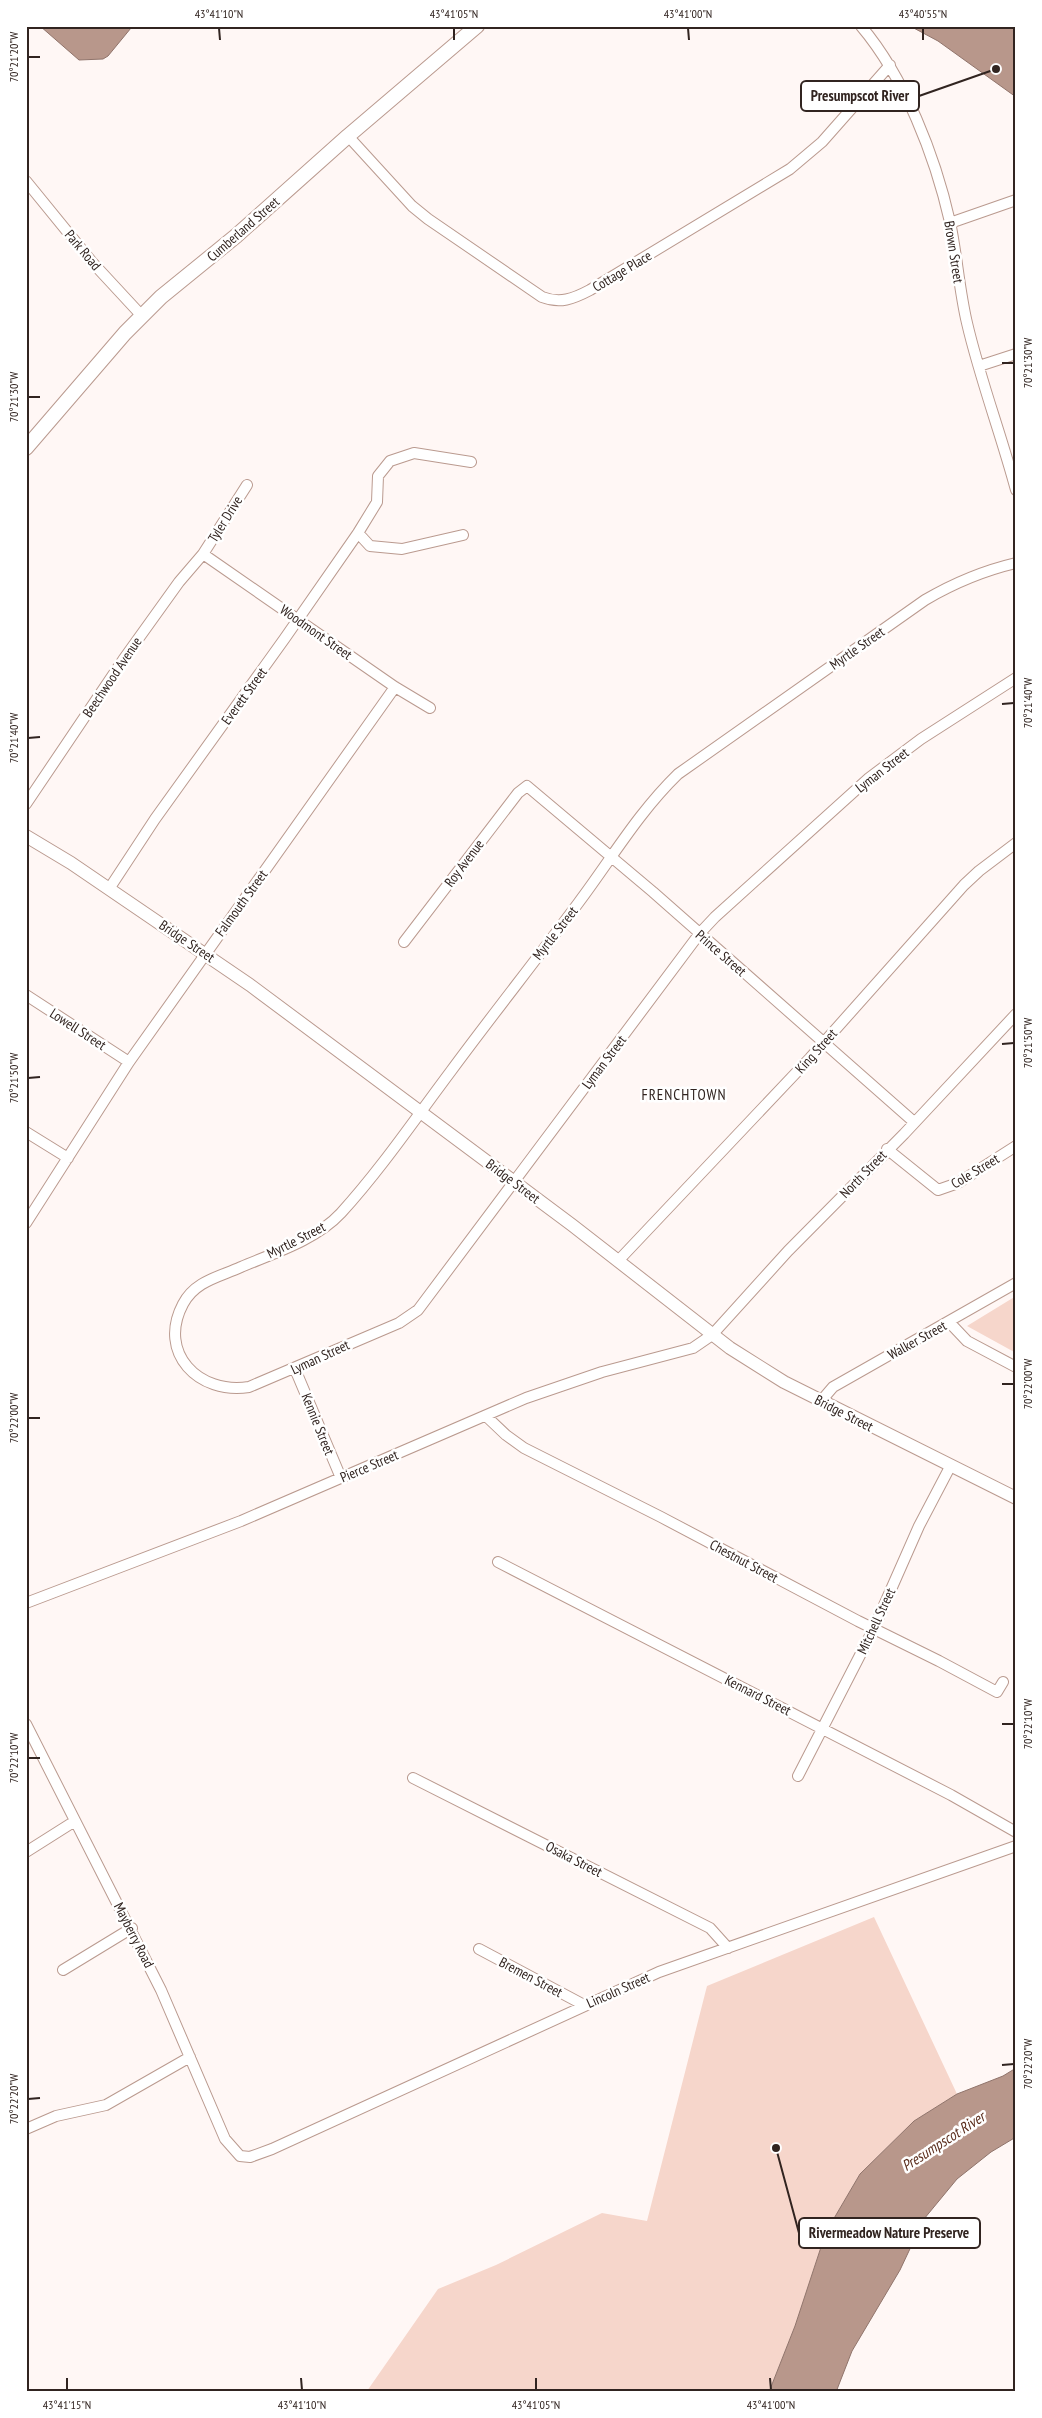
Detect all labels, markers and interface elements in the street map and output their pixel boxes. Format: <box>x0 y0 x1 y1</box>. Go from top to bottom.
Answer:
text: 43°41'10"N <box>195 6 243 21</box>
text: 43°41'05"N <box>430 6 478 21</box>
text: 43°41'00"N <box>664 6 712 21</box>
text: 43°40'55"N <box>899 6 947 21</box>
text: 70°21'20"W <box>6 32 21 82</box>
callout: Presumpscot River <box>801 81 919 111</box>
text: Presumpscot River <box>811 86 910 105</box>
street label: Cumberland Street <box>203 193 283 265</box>
street label: Brown Street <box>940 220 968 285</box>
street label: Park Road <box>61 226 105 274</box>
street label: Cottage Place <box>589 246 655 296</box>
text: 70°21'30"W <box>1020 338 1035 388</box>
text: 70°21'30"W <box>6 372 21 422</box>
street label: Tyler Drive <box>204 492 246 546</box>
street label: Woodmont Street <box>276 600 356 664</box>
street label: Myrtle Street <box>826 622 888 673</box>
street label: Beechwood Avenue <box>78 633 146 721</box>
street label: Everett Street <box>217 664 271 728</box>
text: 70°21'40"W <box>1020 678 1035 728</box>
text: 70°21'40"W <box>6 713 21 763</box>
street label: Lyman Street <box>852 743 912 796</box>
street label: Roy Avenue <box>440 835 488 890</box>
street label: Falmouth Street <box>211 866 271 940</box>
street label: Myrtle Street <box>528 902 582 963</box>
street label: Bridge Street <box>156 916 218 966</box>
street label: Prince Street <box>692 926 750 980</box>
street label: Lowell Street <box>46 1004 110 1054</box>
text: 70°21'50"W <box>1020 1018 1035 1068</box>
street label: King Street <box>791 1025 841 1077</box>
street label: Lyman Street <box>578 1031 630 1092</box>
text: 70°21'50"W <box>6 1053 21 1103</box>
district label: FRENCHTOWN <box>641 1085 727 1104</box>
street label: North Street <box>836 1146 890 1202</box>
street label: Cole Street <box>948 1150 1003 1192</box>
street label: Bridge Street <box>482 1155 544 1207</box>
street label: Myrtle Street <box>264 1218 328 1262</box>
street label: Walker Street <box>884 1316 950 1364</box>
street label: Lyman Street <box>288 1336 352 1378</box>
text: 70°22'00"W <box>1020 1359 1035 1409</box>
street label: Kennie Street <box>297 1390 339 1458</box>
street label: Bridge Street <box>812 1391 876 1435</box>
text: 70°22'00"W <box>6 1393 21 1443</box>
street label: Pierce Street <box>337 1446 401 1486</box>
street label: Chestnut Street <box>707 1535 781 1587</box>
street label: Mitchell Street <box>853 1585 899 1657</box>
street label: Kennard Street <box>722 1671 794 1719</box>
text: 70°22'10"W <box>1020 1699 1035 1749</box>
text: 70°22'10"W <box>6 1733 21 1783</box>
street label: Osaka Street <box>543 1837 605 1881</box>
street label: Mayberry Road <box>110 1899 158 1971</box>
street label: Bremen Street <box>496 1953 566 2001</box>
street label: Lincoln Street <box>584 1968 652 2012</box>
text: 70°22'20"W <box>1020 2039 1035 2089</box>
text: 70°22'20"W <box>6 2074 21 2124</box>
water label: Presumpscot River <box>898 2106 990 2175</box>
callout: Rivermeadow Nature Preserve <box>799 2218 980 2248</box>
text: Rivermeadow Nature Preserve <box>809 2223 969 2242</box>
text: 43°41'15"N <box>43 2397 91 2412</box>
text: 43°41'10"N <box>278 2397 326 2412</box>
text: 43°41'05"N <box>512 2397 560 2412</box>
text: 43°41'00"N <box>747 2397 795 2412</box>

